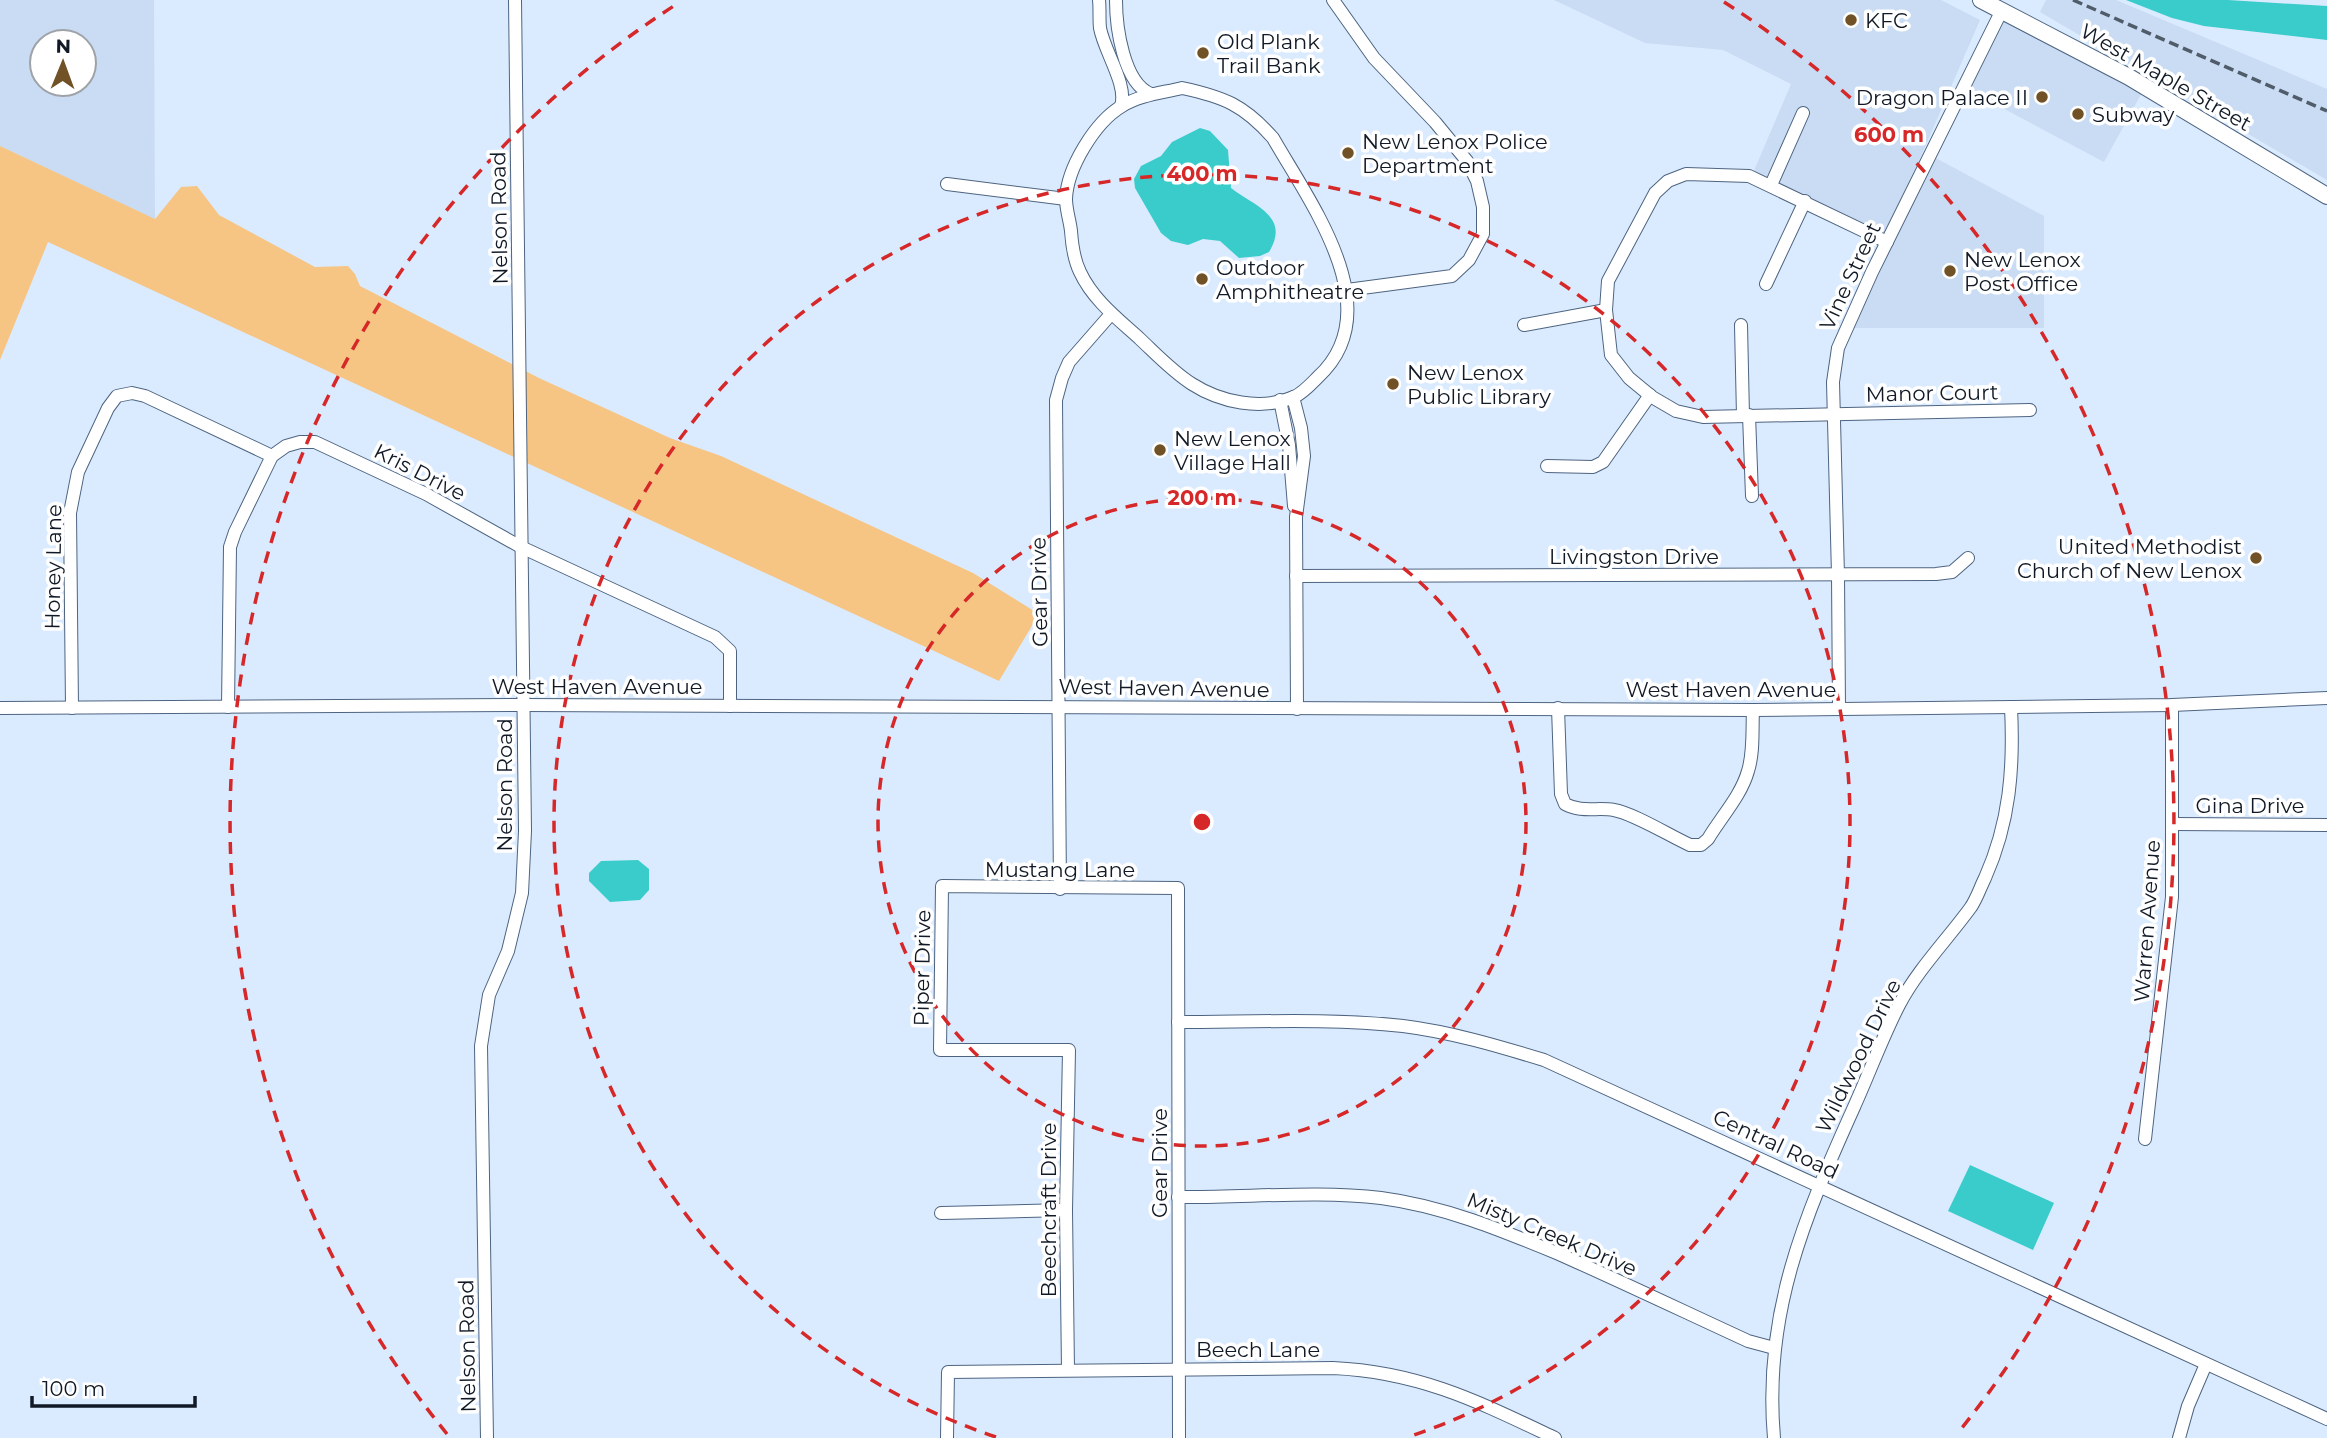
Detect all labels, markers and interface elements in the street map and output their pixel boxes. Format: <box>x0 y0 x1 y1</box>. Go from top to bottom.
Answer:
place label: KFC <box>1865 8 1908 33</box>
marker: KFC <box>1843 12 1859 28</box>
street label: West Maple Street <box>2076 18 2256 136</box>
north arrow <box>28 28 98 98</box>
place label: Old Plank Trail Bank <box>1217 29 1321 78</box>
text: N <box>55 35 71 58</box>
marker: Old Plank Trail Bank <box>1195 45 1211 61</box>
place label: Dragon Palace II <box>1856 85 2028 110</box>
marker: Dragon Palace II <box>2034 89 2050 105</box>
place label: Subway <box>2092 102 2175 127</box>
marker: Subway <box>2070 106 2086 122</box>
text: 600 m <box>1854 122 1924 147</box>
place label: New Lenox Police Department <box>1362 129 1548 178</box>
marker: New Lenox Police Department <box>1340 145 1356 161</box>
street label: Nelson Road <box>485 151 513 285</box>
text: 400 m <box>1167 161 1237 186</box>
street label: Vine Street <box>1814 218 1886 334</box>
place label: New Lenox Post Office <box>1964 247 2081 296</box>
place label: Outdoor Amphitheatre <box>1216 255 1364 304</box>
marker: New Lenox Post Office <box>1942 263 1958 279</box>
marker: Outdoor Amphitheatre <box>1194 271 1210 287</box>
place label: New Lenox Public Library <box>1407 360 1552 409</box>
marker: New Lenox Public Library <box>1385 376 1401 392</box>
street label: Manor Court <box>1865 379 1999 407</box>
place label: New Lenox Village Hall <box>1174 426 1291 475</box>
street label: Kris Drive <box>370 438 470 506</box>
marker: New Lenox Village Hall <box>1152 442 1168 458</box>
text: 200 m <box>1168 485 1236 510</box>
street label: Honey Lane <box>39 504 67 630</box>
place label: United Methodist Church of New Lenox <box>2017 534 2242 583</box>
street label: Gear Drive <box>1026 537 1052 647</box>
street label: Livingston Drive <box>1549 544 1719 569</box>
marker: United Methodist Church of New Lenox <box>2248 550 2264 566</box>
street label: West Haven Avenue <box>491 674 703 699</box>
street label: West Haven Avenue <box>1058 674 1270 702</box>
street label: West Haven Avenue <box>1625 677 1837 702</box>
street label: Nelson Road <box>492 718 517 852</box>
street label: Gina Drive <box>2196 793 2304 818</box>
centre of rings <box>1190 810 1214 834</box>
street label: Warren Avenue <box>2129 839 2165 1003</box>
street label: Mustang Lane <box>985 857 1135 882</box>
street label: Piper Drive <box>908 910 936 1026</box>
street label: Wildwood Drive <box>1810 975 1906 1137</box>
street label: Central Road <box>1709 1104 1843 1184</box>
street label: Gear Drive <box>1147 1108 1172 1218</box>
street label: Beechcraft Drive <box>1036 1123 1061 1298</box>
street label: Misty Creek Drive <box>1463 1187 1641 1281</box>
street label: Nelson Road <box>453 1279 481 1413</box>
street label: Beech Lane <box>1196 1337 1320 1362</box>
scale bar <box>32 1364 194 1408</box>
text: 100 m <box>42 1376 105 1401</box>

